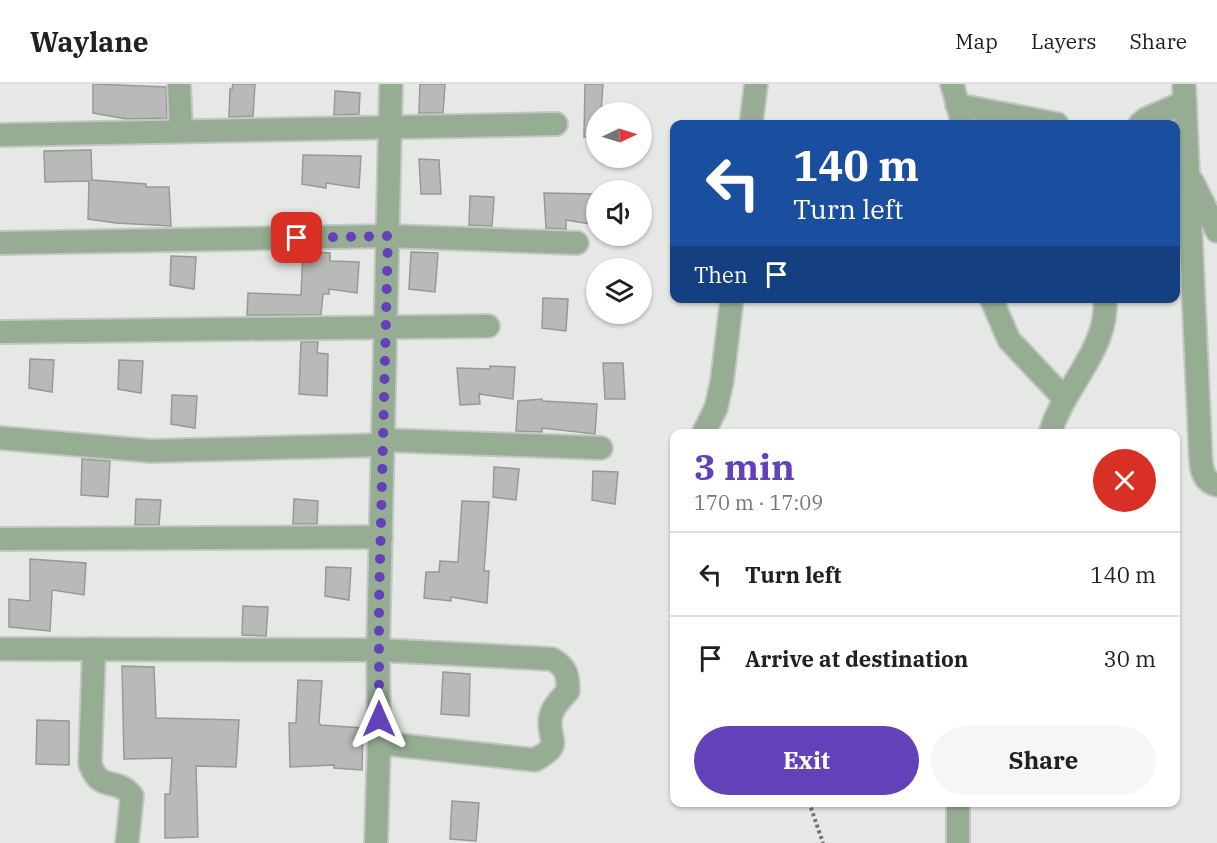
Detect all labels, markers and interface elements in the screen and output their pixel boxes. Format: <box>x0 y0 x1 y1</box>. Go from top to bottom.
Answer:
text: Waylane <box>30 23 149 60</box>
text: Map <box>955 27 998 55</box>
text: Layers <box>1031 27 1097 55</box>
text: Share <box>1130 27 1187 55</box>
north arrow <box>586 102 652 168</box>
map controls <box>586 102 652 324</box>
text: 140 m <box>793 138 919 193</box>
icon: left <box>694 144 772 222</box>
button: sound <box>586 180 652 246</box>
text: Turn left <box>793 191 904 226</box>
pin <box>271 212 322 263</box>
icon: arrive <box>280 221 313 254</box>
button: layers <box>586 258 652 324</box>
icon: arrive <box>760 258 793 291</box>
text: Then <box>694 260 748 289</box>
text: 3 min <box>694 443 795 490</box>
button: close <box>1093 449 1156 512</box>
text: 170 m · 17:09 <box>694 489 823 516</box>
icon: left <box>694 558 727 591</box>
text: Turn left <box>745 560 841 589</box>
text: 140 m <box>1090 560 1156 589</box>
icon: arrive <box>694 642 727 675</box>
text: Arrive at destination <box>745 644 968 673</box>
text: 30 m <box>1104 644 1156 673</box>
position arrow <box>347 687 411 751</box>
button: Exit <box>694 726 919 795</box>
button: Share <box>931 726 1156 795</box>

